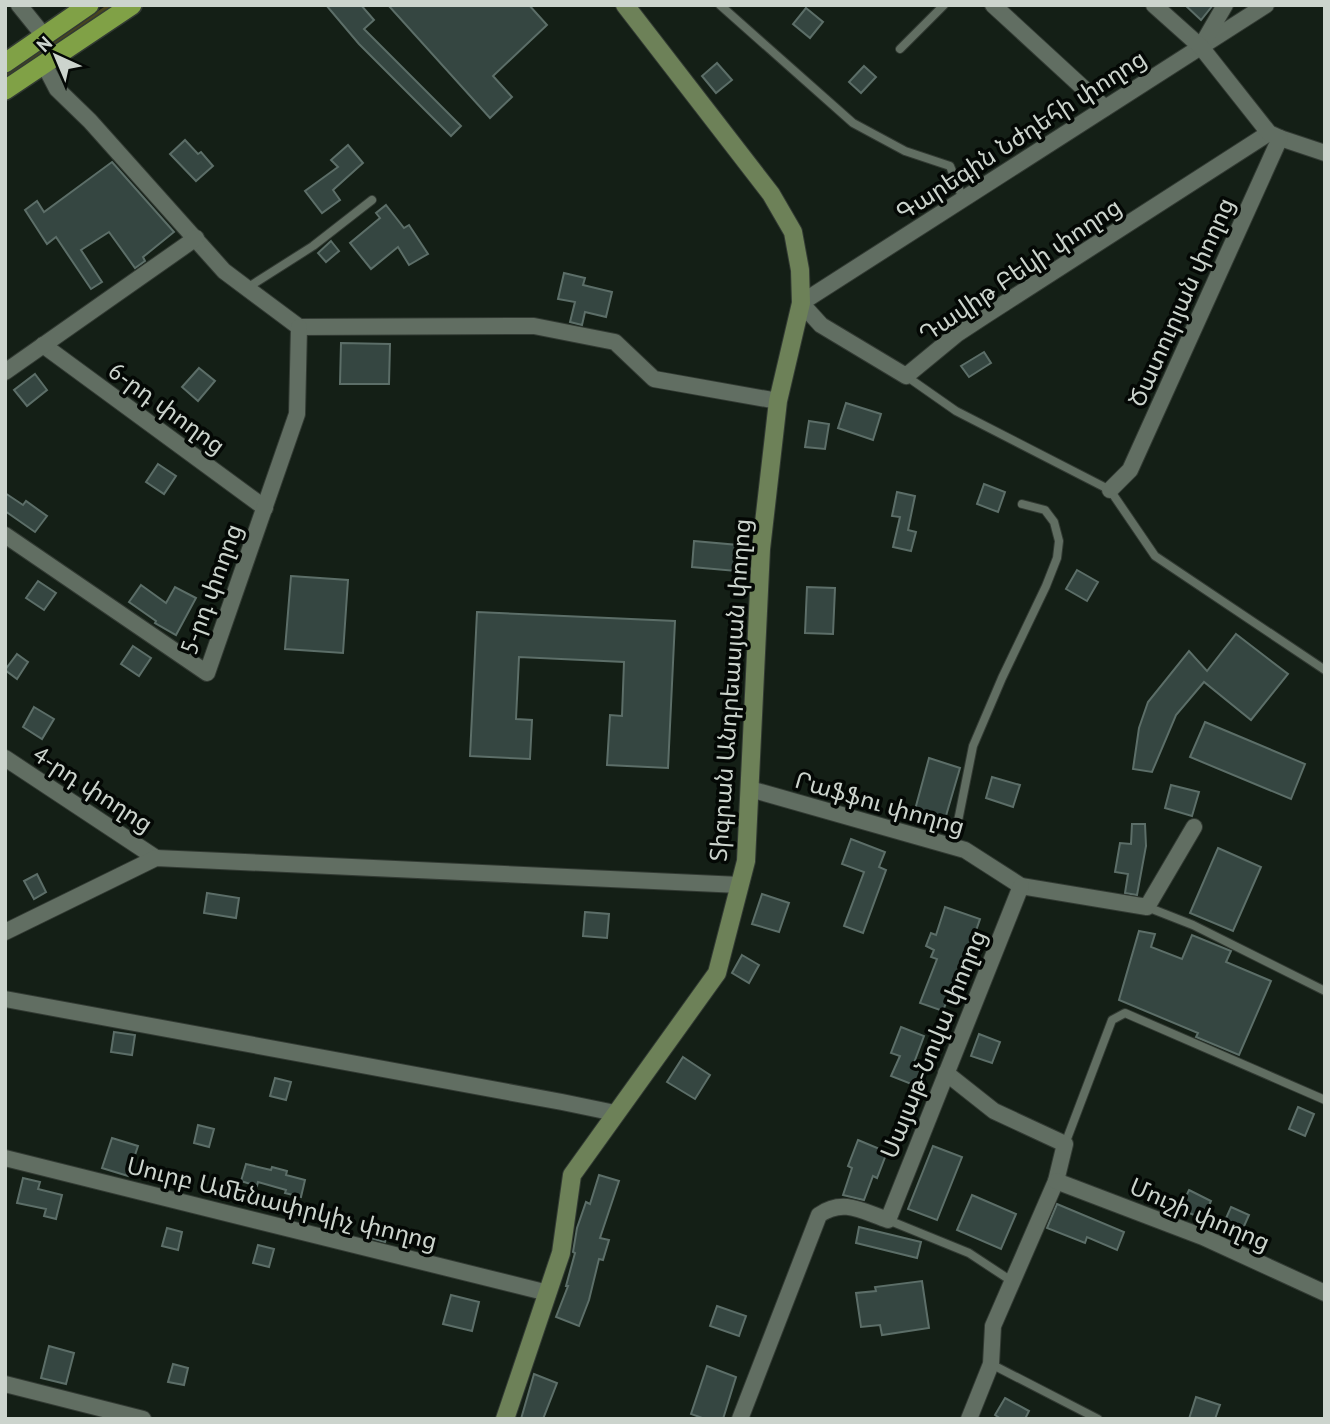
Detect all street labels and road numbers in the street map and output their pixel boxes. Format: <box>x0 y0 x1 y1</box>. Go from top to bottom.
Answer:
street label: Գարեգին Նժդեհի փողոց <box>890 42 1152 228</box>
street label: Դավիթ Բեկի փողոց <box>913 191 1127 349</box>
street label: Ծատուրյան փողոց <box>1121 193 1241 411</box>
street label: 6-րդ փողոց <box>102 355 232 461</box>
street label: Տիգրան Անդրեասյան փողոց <box>703 517 757 863</box>
street label: 5-րդ փողոց <box>173 519 249 659</box>
street label: 4-րդ փողոց <box>27 739 159 839</box>
street label: Րաֆֆու փողոց <box>792 764 968 842</box>
street label: Սայաթ-Նովա փողոց <box>873 925 993 1163</box>
street label: Սուրբ Ամենափրկիչ փողոց <box>124 1149 440 1257</box>
street label: Մուշի փողոց <box>1125 1170 1275 1258</box>

